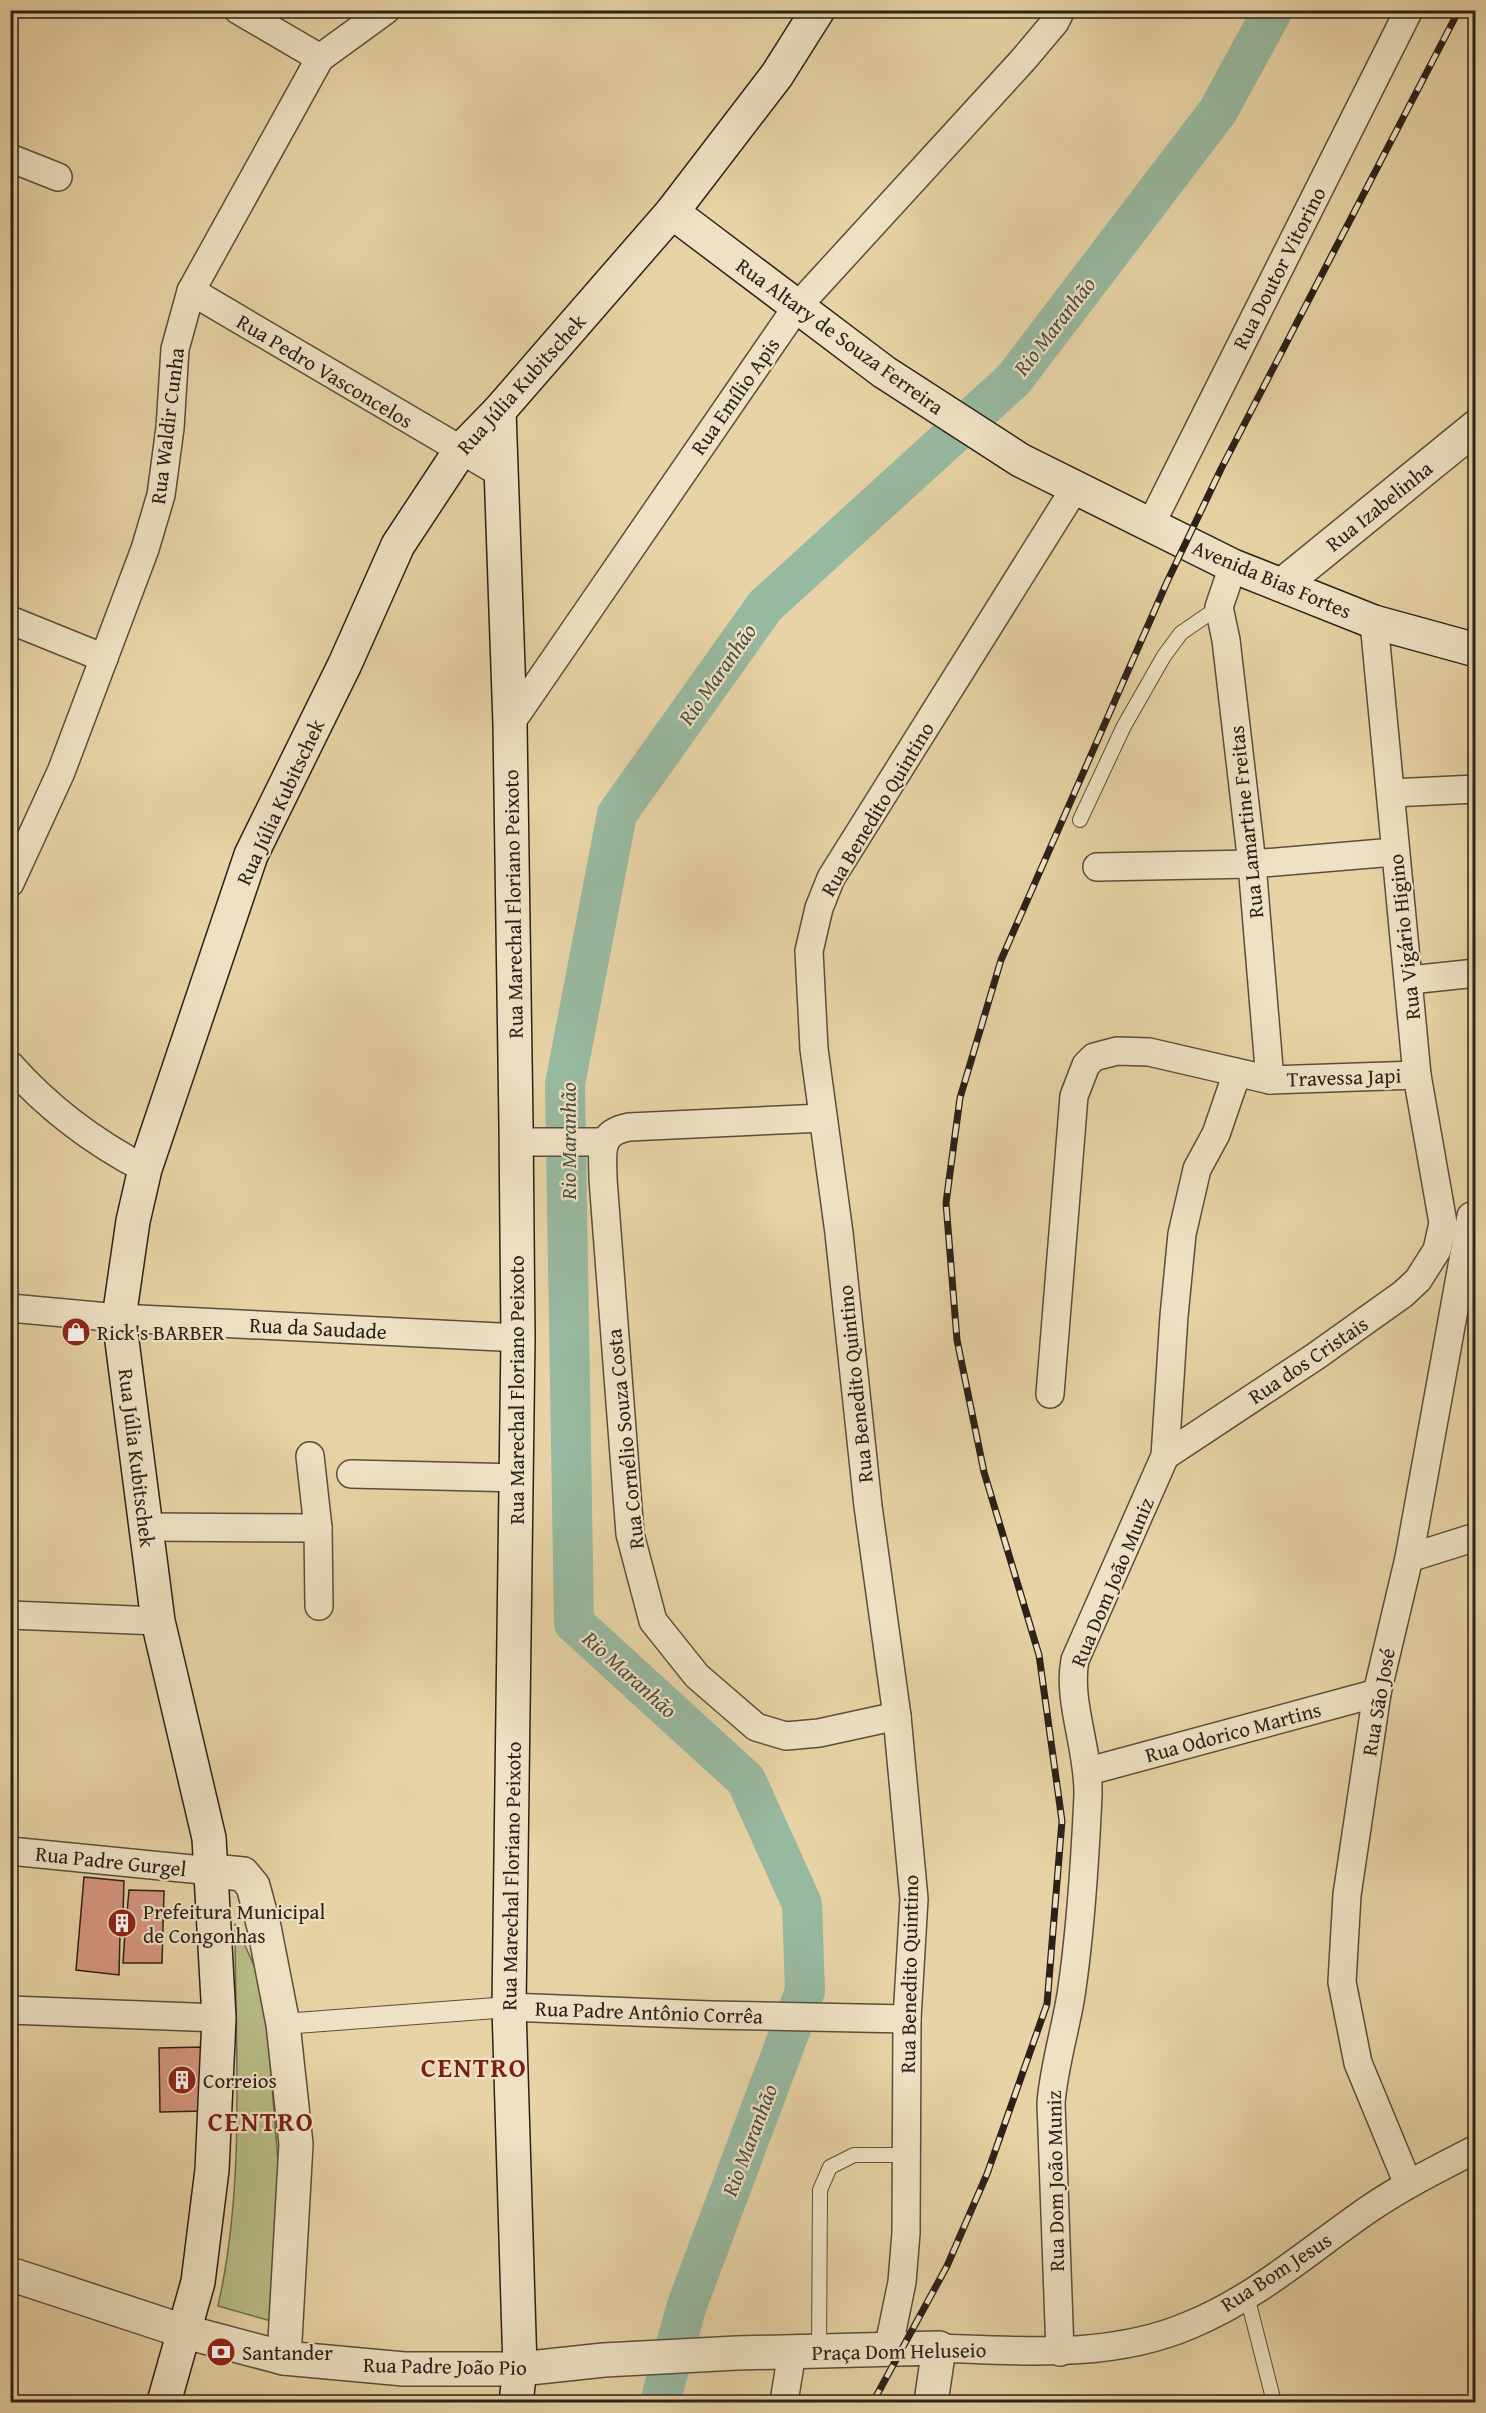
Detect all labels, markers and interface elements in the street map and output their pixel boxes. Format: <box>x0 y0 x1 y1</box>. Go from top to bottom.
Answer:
street label: Rua Doutor Vitorino <box>1225 181 1333 355</box>
street label: Rua Altary de Souza Ferreira <box>730 250 950 422</box>
water label: Rio Maranhão <box>1005 270 1103 383</box>
street label: Rua Pedro Vasconcelos <box>231 306 419 436</box>
street label: Rua Júlia Kubitschek <box>449 307 593 461</box>
street label: Rua Emílio Apis <box>683 331 787 461</box>
street label: Rua Waldir Cunha <box>142 346 192 506</box>
street label: Rua Izabelinha <box>1319 453 1439 559</box>
street label: Avenida Bias Fortes <box>1188 532 1356 626</box>
water label: Rio Maranhão <box>670 617 764 732</box>
street label: Rua Júlia Kubitschek <box>228 714 332 890</box>
street label: Rua Benedito Quintino <box>812 716 942 902</box>
street label: Rua Lamartine Freitas <box>1220 724 1272 920</box>
street label: Rua Marechal Floriano Peixoto <box>495 769 531 1039</box>
street label: Rua Vigário Higino <box>1380 853 1428 1021</box>
street label: Travessa Japi <box>1286 1060 1402 1094</box>
water label: Rio Maranhão <box>552 1082 584 1201</box>
street label: Rua Marechal Floriano Peixoto <box>501 1255 532 1525</box>
street label: Rua Benedito Quintino <box>829 1283 881 1485</box>
street label: Rua dos Cristais <box>1242 1308 1374 1412</box>
street label: Rua da Saudade <box>249 1309 388 1347</box>
shop icon: Rick's BARBER <box>60 1316 92 1348</box>
place label: Rick's BARBER <box>97 1317 225 1348</box>
street label: Rua Cornélio Souza Costa <box>598 1327 652 1551</box>
street label: Rua Júlia Kubitschek <box>111 1367 163 1550</box>
street label: Rua Dom João Muniz <box>1062 1492 1162 1672</box>
water label: Rio Maranhão <box>575 1622 684 1725</box>
street label: Rua São José <box>1353 1645 1403 1758</box>
street label: Rua Odorico Martins <box>1142 1694 1324 1770</box>
street label: Rua Marechal Floriano Peixoto <box>493 1741 529 2011</box>
street label: Rua Padre Gurgel <box>34 1838 188 1884</box>
street label: Rua Benedito Quintino <box>892 1874 926 2074</box>
place label: Prefeitura Municipal de Congonhas <box>143 1896 325 1951</box>
building icon: Prefeitura Municipal de Congonhas <box>106 1907 138 1939</box>
street label: Rua Padre Antônio Corrêa <box>534 1993 764 2031</box>
district label: CENTRO <box>421 2047 527 2087</box>
building icon: Correios <box>166 2064 198 2096</box>
place label: Correios <box>203 2065 277 2096</box>
water label: Rio Maranhão <box>713 2079 785 2202</box>
street label: Rua Dom João Muniz <box>1038 2090 1072 2272</box>
district label: CENTRO <box>208 2101 314 2141</box>
street label: Rua Bom Jesus <box>1214 2224 1338 2320</box>
street label: Praça Dom Heluseio <box>811 2334 987 2368</box>
bank icon: Santander <box>205 2336 237 2368</box>
place label: Santander <box>242 2337 333 2368</box>
street label: Rua Padre João Pio <box>363 2349 527 2383</box>

